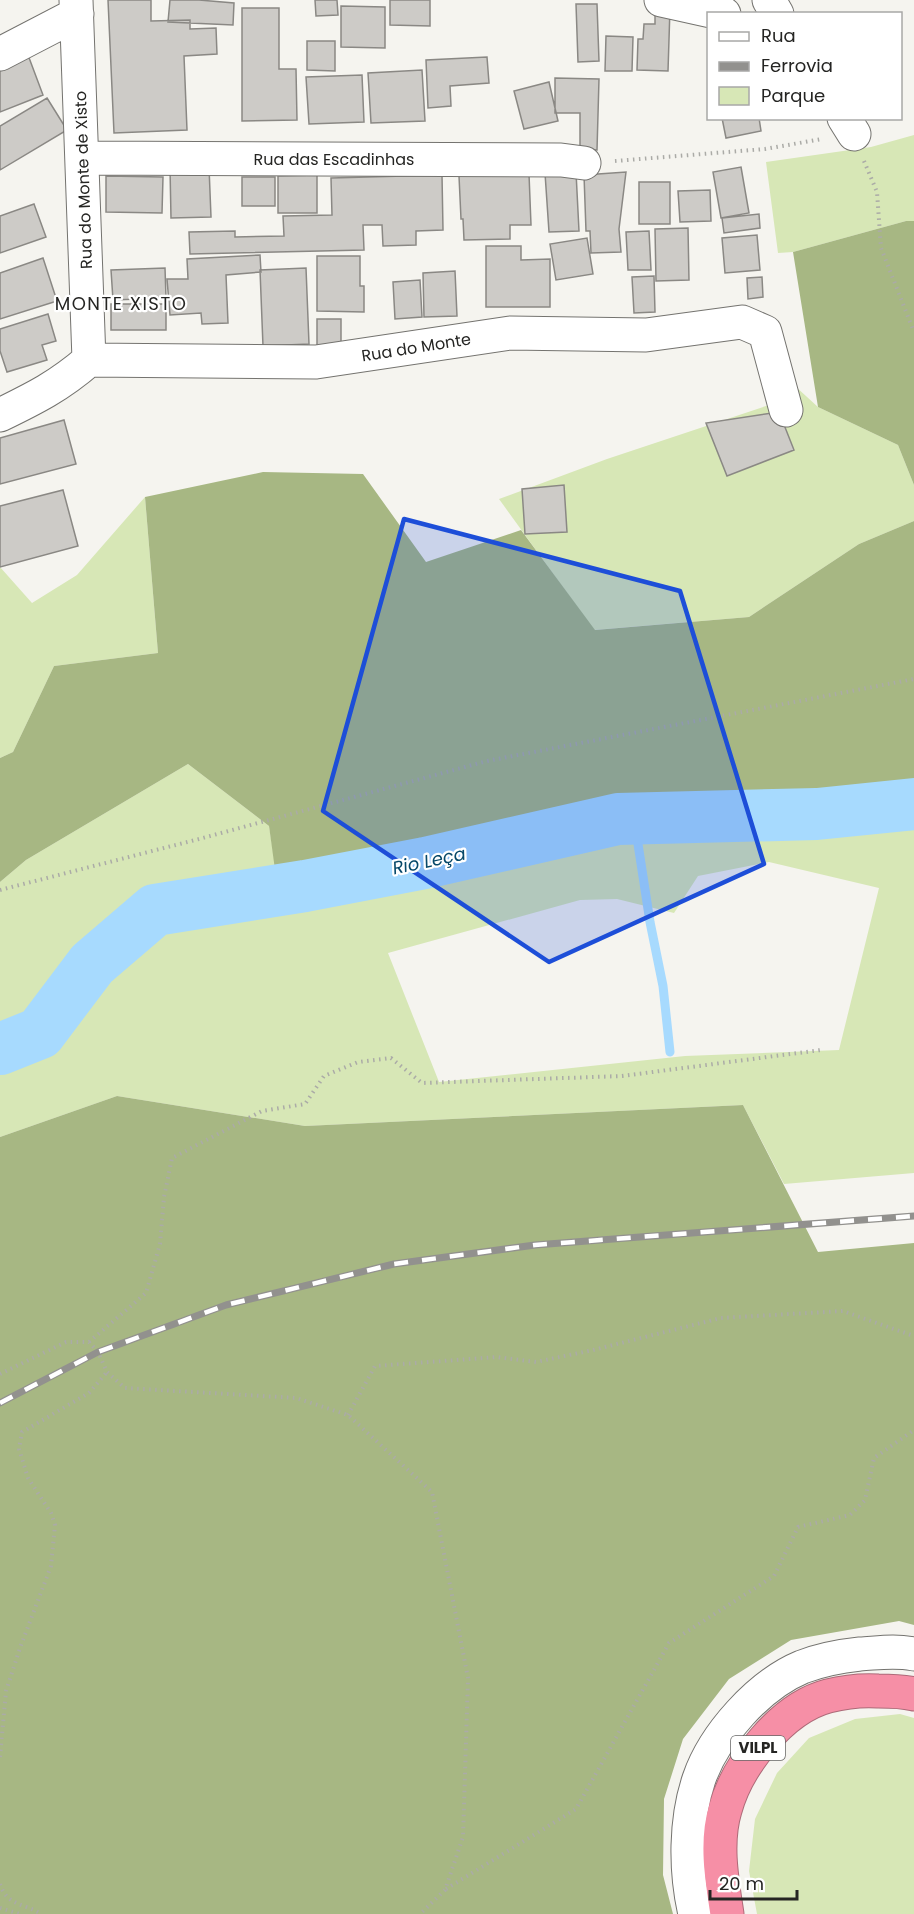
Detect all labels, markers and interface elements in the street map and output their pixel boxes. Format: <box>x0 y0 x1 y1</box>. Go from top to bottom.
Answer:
legend <box>707 12 902 120</box>
text: Rua <box>761 23 796 48</box>
text: Ferrovia <box>761 53 833 78</box>
text: Parque <box>761 83 825 108</box>
street label: Rua do Monte de Xisto <box>69 91 98 269</box>
street label: Rua das Escadinhas <box>254 148 414 171</box>
district label: MONTE XISTO <box>55 291 187 316</box>
street label: Rua do Monte <box>360 327 472 367</box>
water label: Rio Leça <box>390 841 468 880</box>
road number: VILPL <box>731 1736 785 1760</box>
scale bar <box>710 1863 797 1901</box>
text: 20 m <box>719 1871 764 1896</box>

